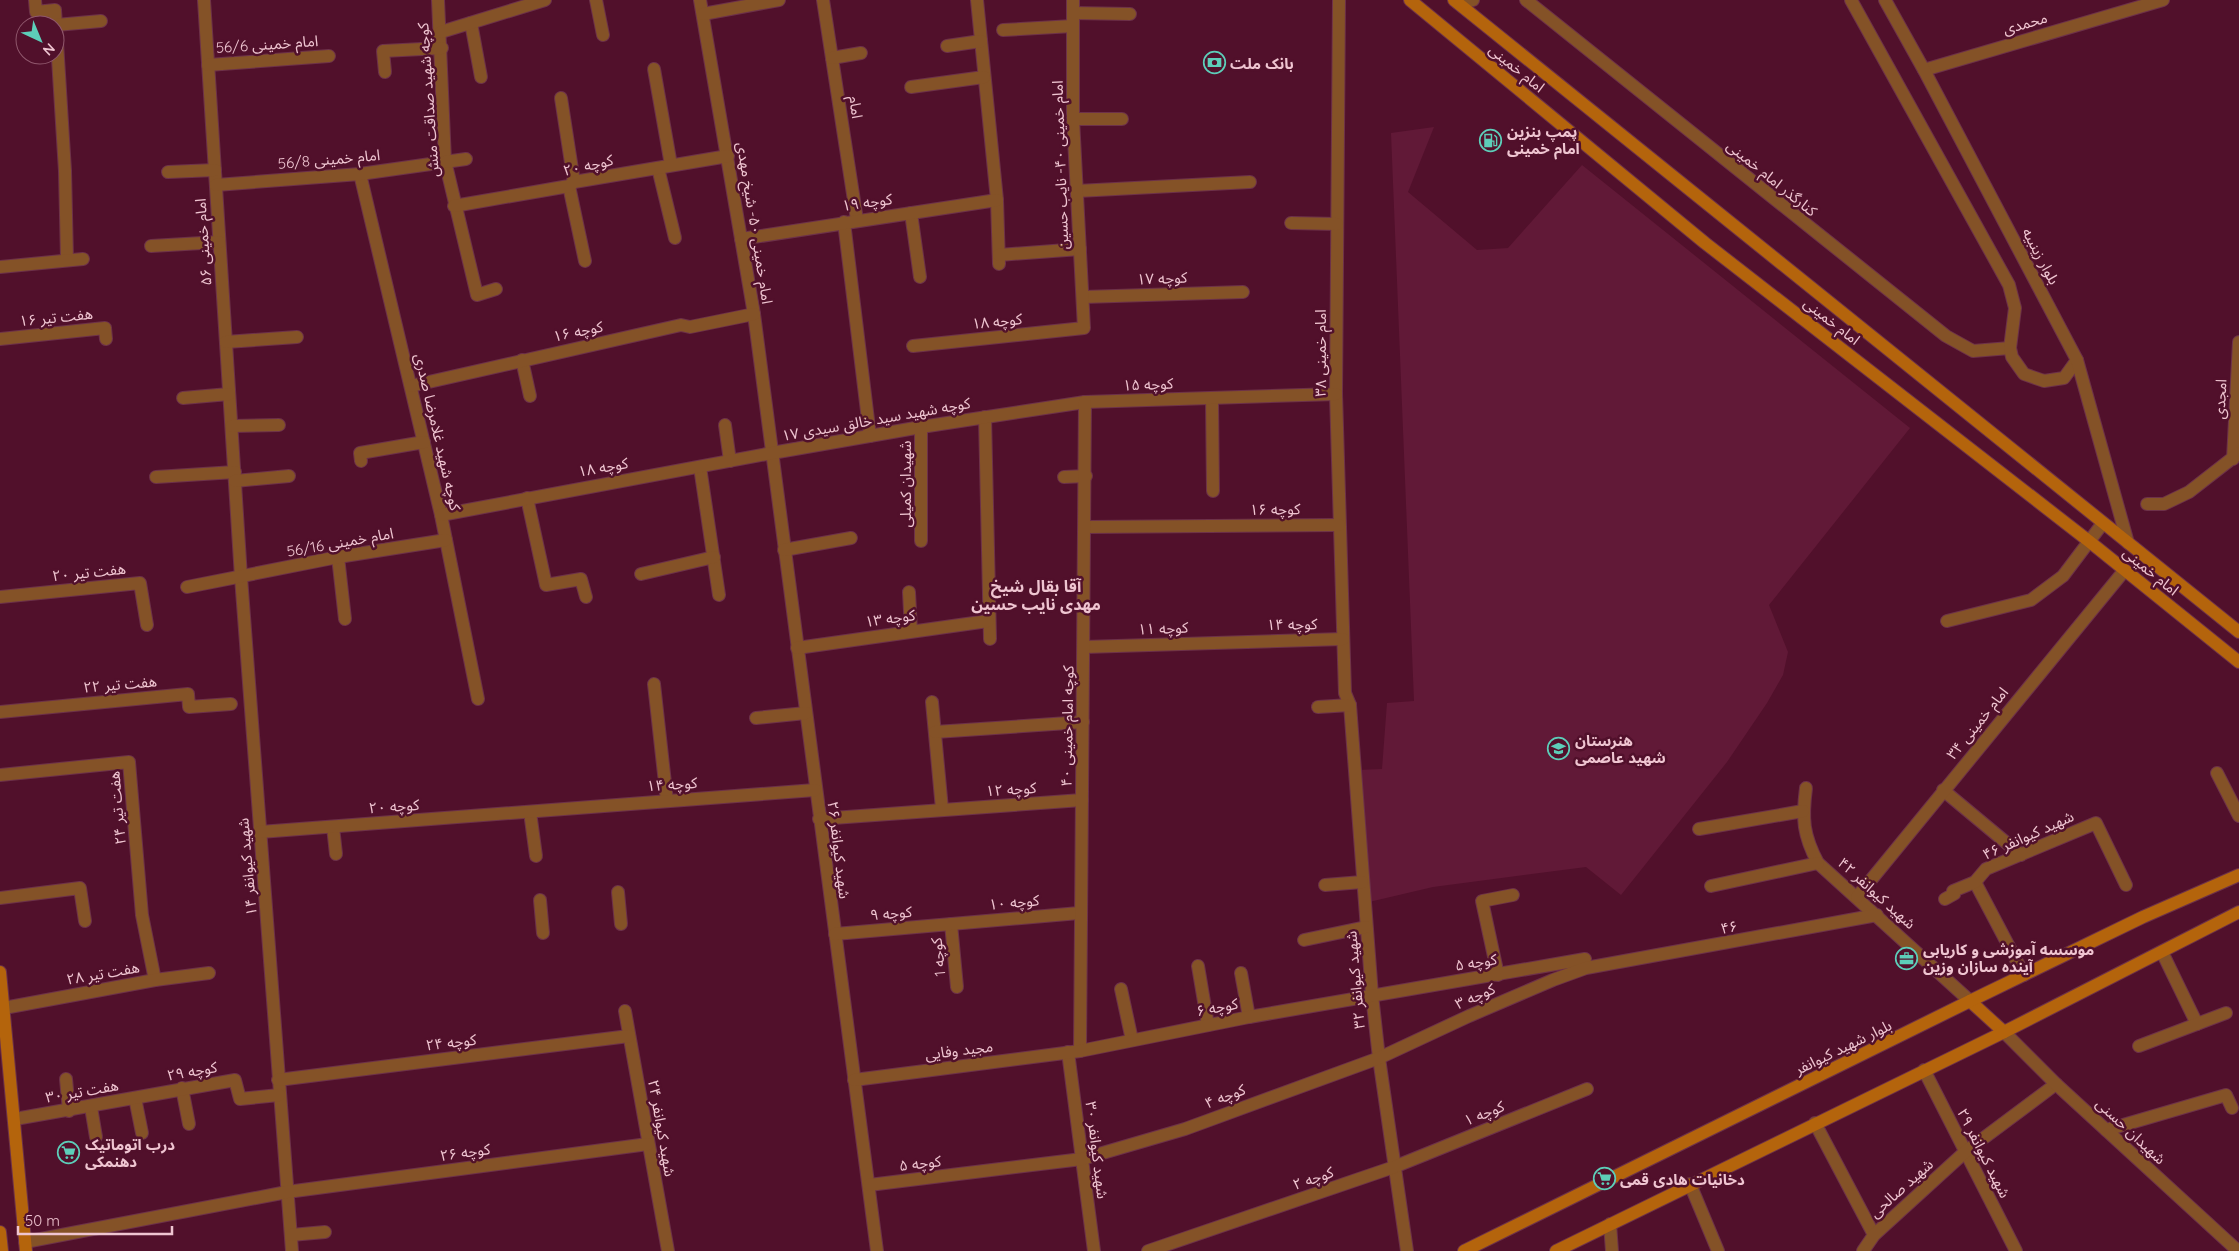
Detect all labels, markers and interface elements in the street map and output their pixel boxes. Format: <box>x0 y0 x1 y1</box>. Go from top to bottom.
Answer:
street label: محمدی <box>2001 8 2049 38</box>
north arrow <box>15 15 65 65</box>
street label: کوچه شهید صداقت منش <box>413 21 444 178</box>
street label: امام خمینی 56/6 <box>215 31 319 59</box>
text: N <box>39 39 59 59</box>
street label: امام خمینی <box>1484 40 1549 98</box>
bank icon: بانک ملت <box>1202 51 1226 75</box>
place label: بانک ملت <box>1230 54 1294 73</box>
street label: امام خمینی ۴۰- نایب حسین <box>1048 80 1074 250</box>
street label: امام <box>843 94 867 120</box>
place label: پمپ بنزین امام خمینی <box>1507 122 1580 160</box>
fuel station icon: پمپ بنزین امام خمینی <box>1479 128 1503 152</box>
street label: کنارگذر امام خمینی <box>1722 136 1822 222</box>
street label: امام خمینی ۵۰- شیخ مهدی <box>730 141 777 306</box>
street label: امام خمینی 56/8 <box>277 145 381 175</box>
street label: کوچه ۲۰ <box>561 150 616 181</box>
street label: کوچه ۱۹ <box>841 189 894 216</box>
street label: امام خمینی ۵۶ <box>190 197 218 286</box>
street label: بلوار زینبیه <box>2018 224 2064 288</box>
street label: کوچه ۱۷ <box>1136 268 1188 289</box>
street label: امام خمینی <box>1799 293 1864 351</box>
street label: هفت تیر ۱۶ <box>18 304 94 330</box>
street label: کوچه ۱۸ <box>971 309 1024 334</box>
street label: امام خمینی ۳۸ <box>1311 309 1332 397</box>
street label: کوچه ۱۶ <box>551 316 606 347</box>
street label: کوچه شهید غلامرضا صدری <box>410 351 466 514</box>
street label: کوچه ۱۵ <box>1122 374 1174 395</box>
street label: امجدی <box>2209 378 2231 420</box>
street label: کوچه شهید سید خالق سیدی ۱۷ <box>780 393 973 446</box>
street label: شهیدان کمیلی <box>896 440 915 527</box>
street label: کوچه ۱۸ <box>576 453 631 482</box>
street label: کوچه ۱۶ <box>1250 499 1301 520</box>
street label: امام خمینی 56/16 <box>285 523 395 563</box>
street label: امام خمینی <box>2118 543 2183 601</box>
street label: هفت تیر ۲۰ <box>51 559 127 585</box>
district label: آقا بقال شیخ مهدی نایب حسین <box>971 576 1101 614</box>
street label: کوچه ۱۳ <box>864 605 917 632</box>
street label: کوچه ۱۴ <box>1267 614 1318 635</box>
street label: کوچه ۱۱ <box>1137 618 1189 639</box>
street label: کوچه امام خمینی ۴۰ <box>1056 664 1080 787</box>
street label: هفت تیر ۲۲ <box>82 671 158 697</box>
street label: امام خمینی ۳۴ <box>1942 683 2014 764</box>
place label: هنرستان شهید عاصمی <box>1575 731 1666 767</box>
school or university icon: هنرستان شهید عاصمی <box>1547 737 1571 761</box>
street label: هفت تیر ۲۴ <box>104 770 130 846</box>
street label: کوچه ۱۴ <box>646 773 699 796</box>
street label: کوچه ۱۲ <box>985 778 1038 801</box>
street label: کوچه ۲۰ <box>368 795 421 818</box>
street label: شهید کیوانفر ۲۶ <box>824 800 854 900</box>
street label: شهید کیوانفر ۴۶ <box>1979 806 2077 864</box>
street label: شهید کیوانفر ۱۴ <box>233 817 261 917</box>
street label: شهید کیوانفر ۴۲ <box>1834 853 1920 933</box>
street label: کوچه ۱۰ <box>988 890 1041 915</box>
street label: کوچه ۹ <box>869 902 914 925</box>
street label: ۴۶ <box>1719 916 1739 938</box>
street label: شهید کیوانفر ۳۲ <box>1341 930 1369 1030</box>
street label: کوچه 1 <box>926 936 951 977</box>
place label: موسسه آموزشی و کاریابی آینده سازان وزین <box>1923 940 2094 976</box>
office icon: موسسه آموزشی و کاریابی آینده سازان وزین <box>1895 946 1919 970</box>
street label: کوچه ۵ <box>1454 949 1499 976</box>
street label: هفت تیر ۲۸ <box>65 957 141 989</box>
street label: کوچه ۳ <box>1452 978 1499 1014</box>
street label: کوچه ۶ <box>1195 994 1240 1021</box>
street label: بلوار شهید کیوانفر <box>1790 1015 1895 1079</box>
street label: کوچه ۲۴ <box>425 1029 478 1056</box>
street label: مجید وفایی <box>924 1036 994 1064</box>
street label: کوچه ۲۹ <box>165 1057 220 1086</box>
street label: هفت تیر ۳۰ <box>44 1075 120 1107</box>
street label: شهید کیوانفر ۲۴ <box>644 1078 680 1178</box>
street label: کوچه ۴ <box>1202 1079 1249 1113</box>
street label: شهیدان حسنی <box>2092 1094 2170 1168</box>
street label: کوچه ۱ <box>1461 1096 1508 1131</box>
street label: شهید کیوانفر ۳۰ <box>1082 1100 1112 1200</box>
street label: شهید کیوانفر ۲۹ <box>1953 1105 2015 1201</box>
place label: درب اتوماتیک دهنمکی <box>85 1135 175 1171</box>
street label: کوچه ۲۶ <box>439 1139 492 1166</box>
supermarket icon: درب اتوماتیک دهنمکی <box>57 1141 81 1165</box>
street label: کوچه ۵ <box>898 1151 943 1176</box>
street label: شهید صالحی <box>1865 1154 1937 1222</box>
street label: کوچه ۲ <box>1290 1162 1337 1195</box>
supermarket icon: دخانیات هادی قمی <box>1592 1167 1616 1191</box>
place label: دخانیات هادی قمی <box>1620 1170 1745 1189</box>
scale bar <box>18 1204 171 1236</box>
text: 50 m <box>25 1211 60 1230</box>

